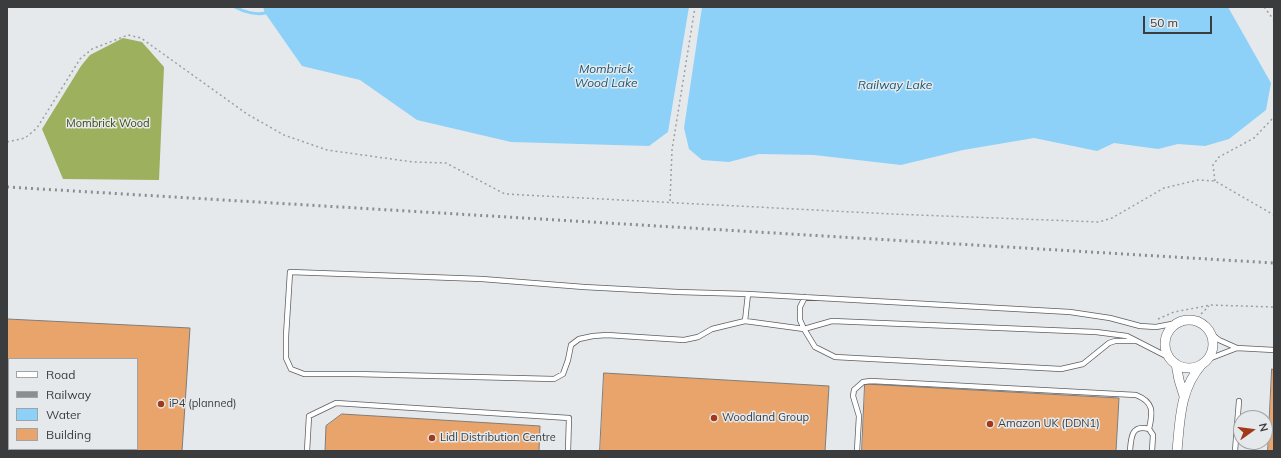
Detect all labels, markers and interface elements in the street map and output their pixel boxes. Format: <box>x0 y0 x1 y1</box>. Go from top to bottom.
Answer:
scale bar <box>1145 8 1214 34</box>
text: 50 m <box>1150 15 1178 30</box>
water label: Mombrick Wood Lake <box>575 62 637 90</box>
water label: Railway Lake <box>858 78 932 92</box>
park label: Mombrick Wood <box>66 117 150 131</box>
legend <box>8 358 138 450</box>
text: Road <box>46 367 75 382</box>
text: Railway <box>46 387 91 402</box>
place label: iP4 (planned) <box>169 397 237 411</box>
marker: iP4 (planned) <box>156 399 166 409</box>
text: Water <box>46 407 81 422</box>
north arrow <box>1233 410 1273 450</box>
place label: Woodland Group <box>722 411 809 425</box>
marker: Woodland Group <box>709 413 719 423</box>
place label: Amazon UK (DDN1) <box>998 417 1100 431</box>
marker: Amazon UK (DDN1) <box>985 419 995 429</box>
text: N <box>1256 422 1271 433</box>
text: Building <box>46 427 91 442</box>
place label: Lidl Distribution Centre <box>440 431 556 445</box>
marker: Lidl Distribution Centre <box>427 433 437 443</box>

